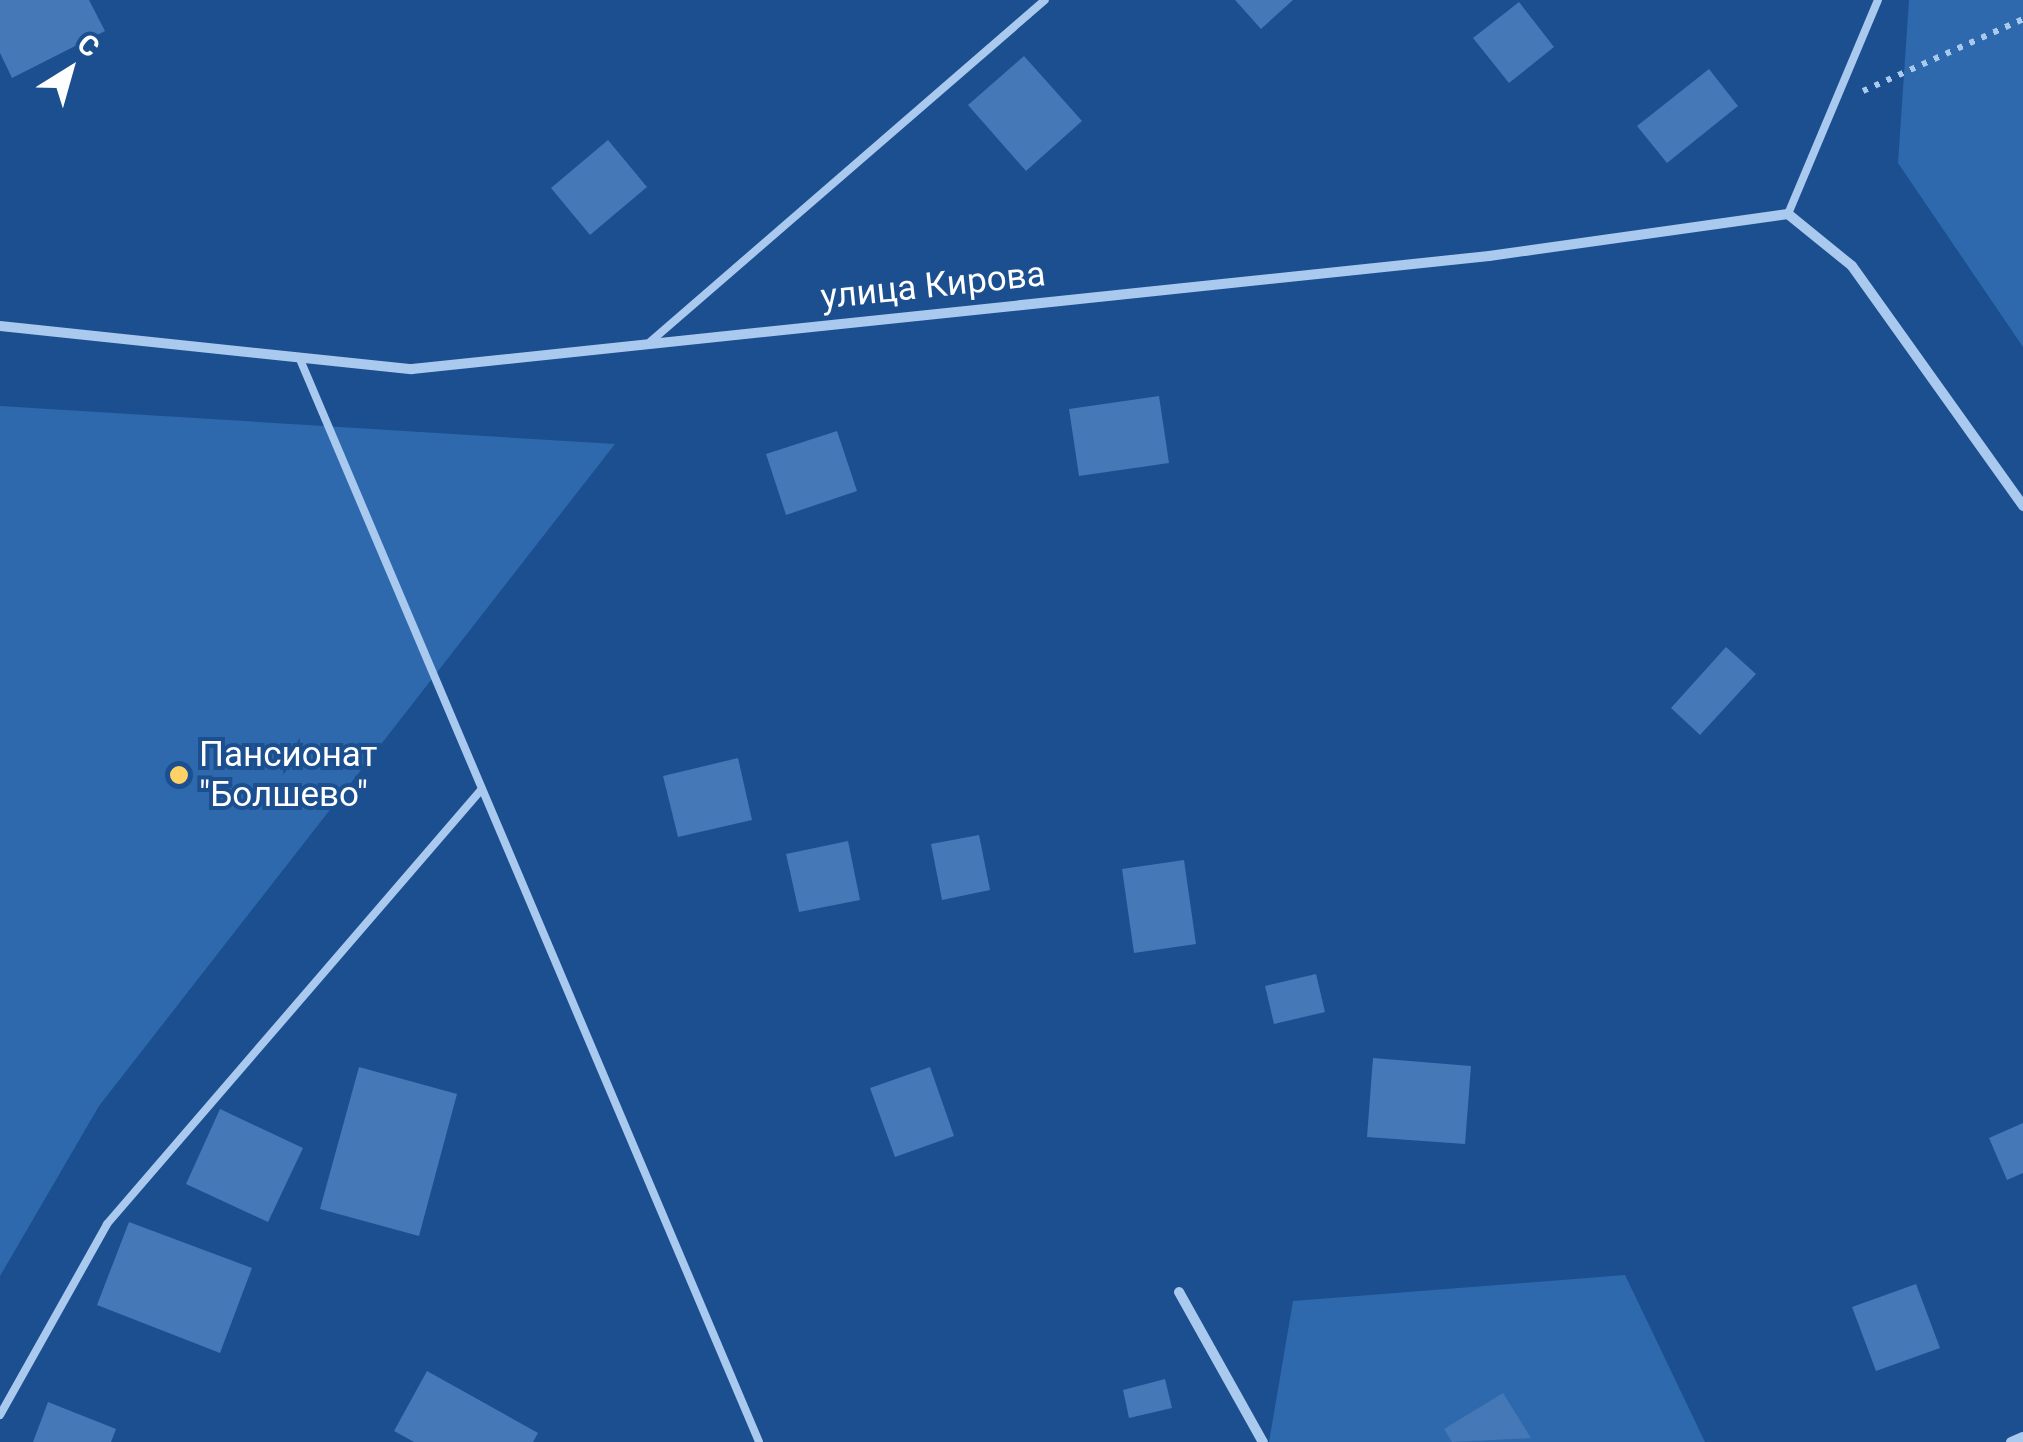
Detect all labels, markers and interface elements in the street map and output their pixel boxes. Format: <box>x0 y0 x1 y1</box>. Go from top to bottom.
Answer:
north arrow <box>20 20 120 120</box>
text: С <box>71 27 106 64</box>
street label: улица Кирова <box>819 253 1047 319</box>
place label: Пансионат "Болшево" <box>199 734 377 816</box>
marker: Пансионат "Болшево" <box>168 764 190 786</box>

